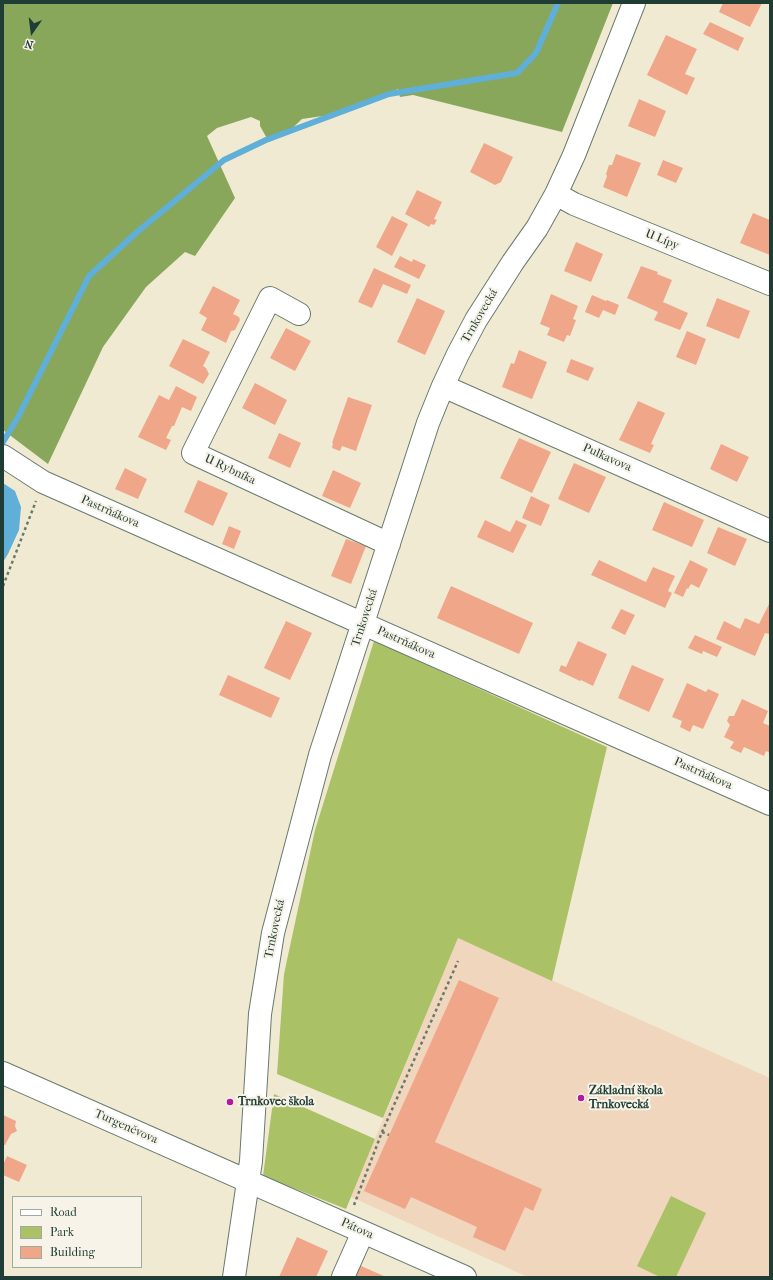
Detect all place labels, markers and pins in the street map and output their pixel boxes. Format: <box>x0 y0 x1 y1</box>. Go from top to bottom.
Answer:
place label: Základní škola Trnkovecká <box>589 1084 663 1112</box>
marker: Základní škola Trnkovecká <box>576 1093 586 1103</box>
place label: Trnkovec škola <box>238 1095 314 1109</box>
marker: Trnkovec škola <box>225 1097 235 1107</box>

